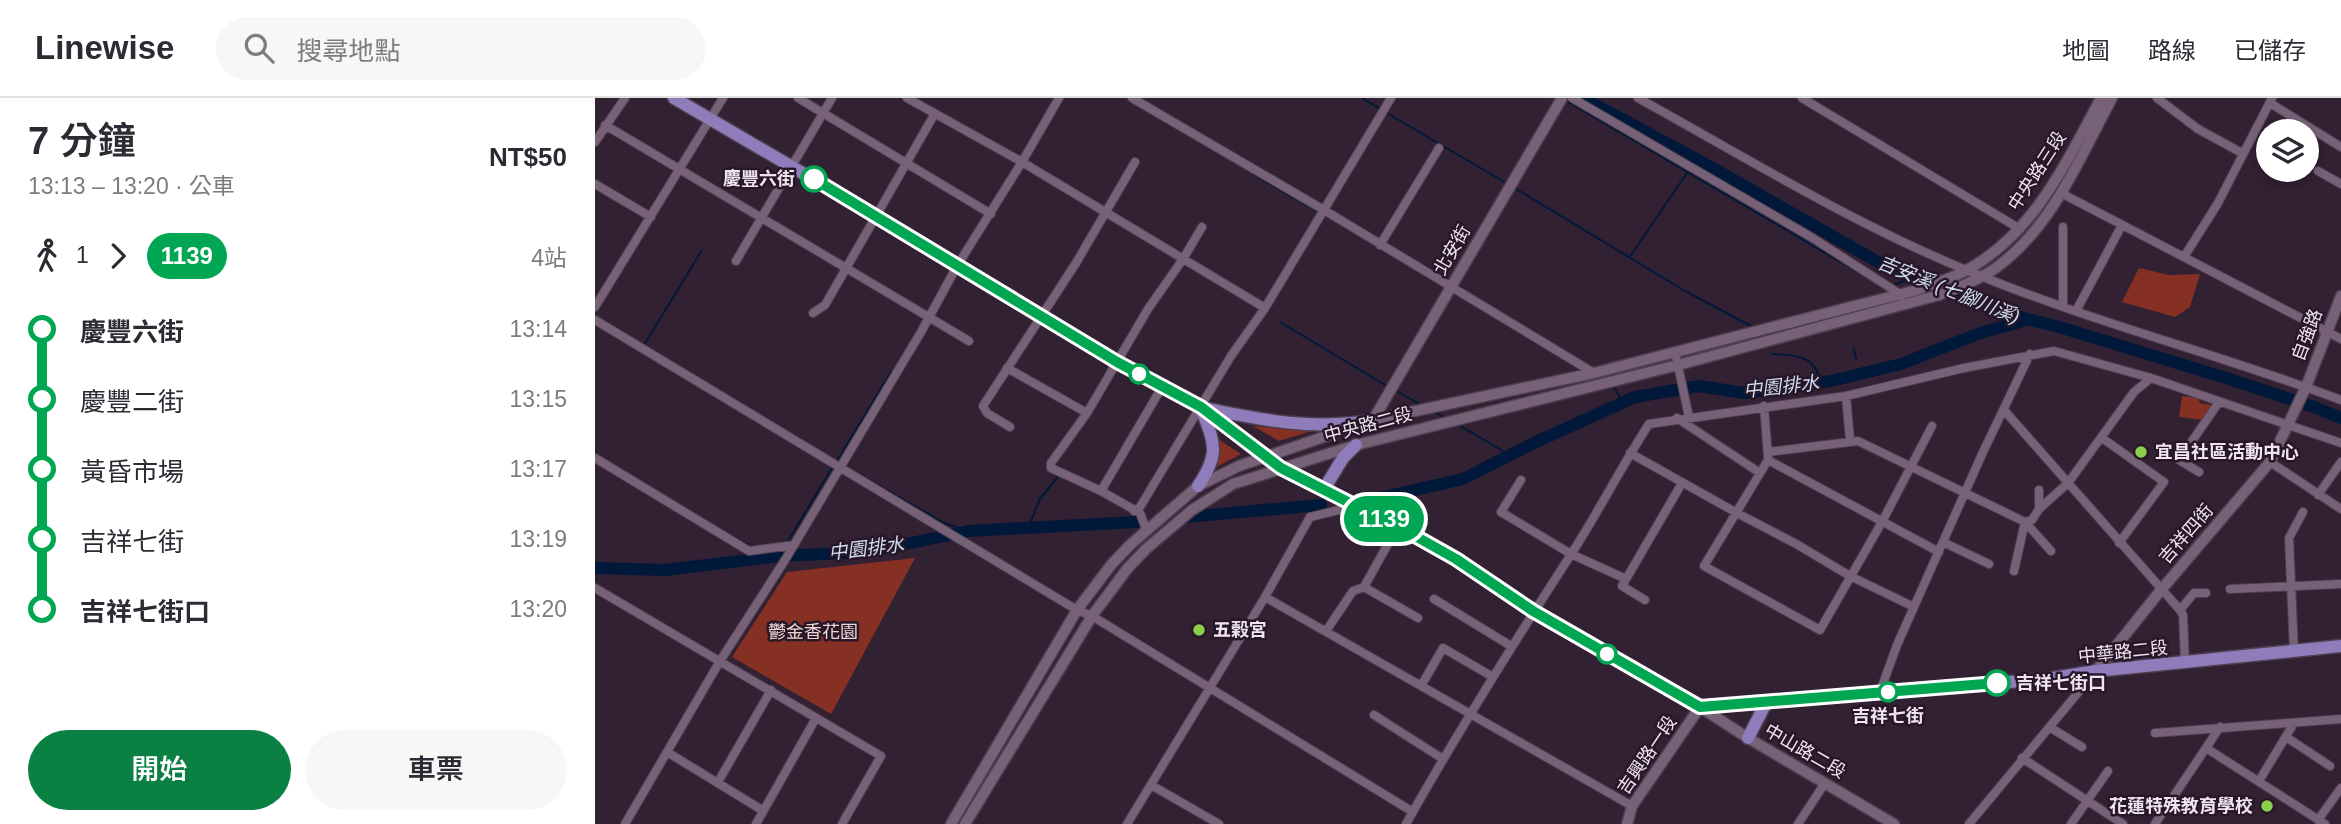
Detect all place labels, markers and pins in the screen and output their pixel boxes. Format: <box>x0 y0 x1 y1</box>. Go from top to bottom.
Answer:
marker: 慶豐六街 <box>801 166 827 192</box>
place label: 慶豐六街 <box>723 168 795 189</box>
unlabelled marker <box>1129 364 1149 384</box>
place label: 宜昌社區活動中心 <box>2155 442 2299 462</box>
marker: 宜昌社區活動中心 <box>2133 444 2149 460</box>
place label: 五榖宮 <box>1213 620 1267 640</box>
marker: 五榖宮 <box>1191 622 1207 638</box>
unlabelled marker <box>1597 644 1617 664</box>
marker: 吉祥七街口 <box>1984 670 2010 696</box>
place label: 吉祥七街口 <box>2016 673 2106 693</box>
marker: 吉祥七街 <box>1878 682 1898 702</box>
place label: 吉祥七街 <box>1852 706 1924 726</box>
place label: 花蓮特殊教育學校 <box>2109 796 2253 816</box>
marker: 花蓮特殊教育學校 <box>2259 798 2275 814</box>

